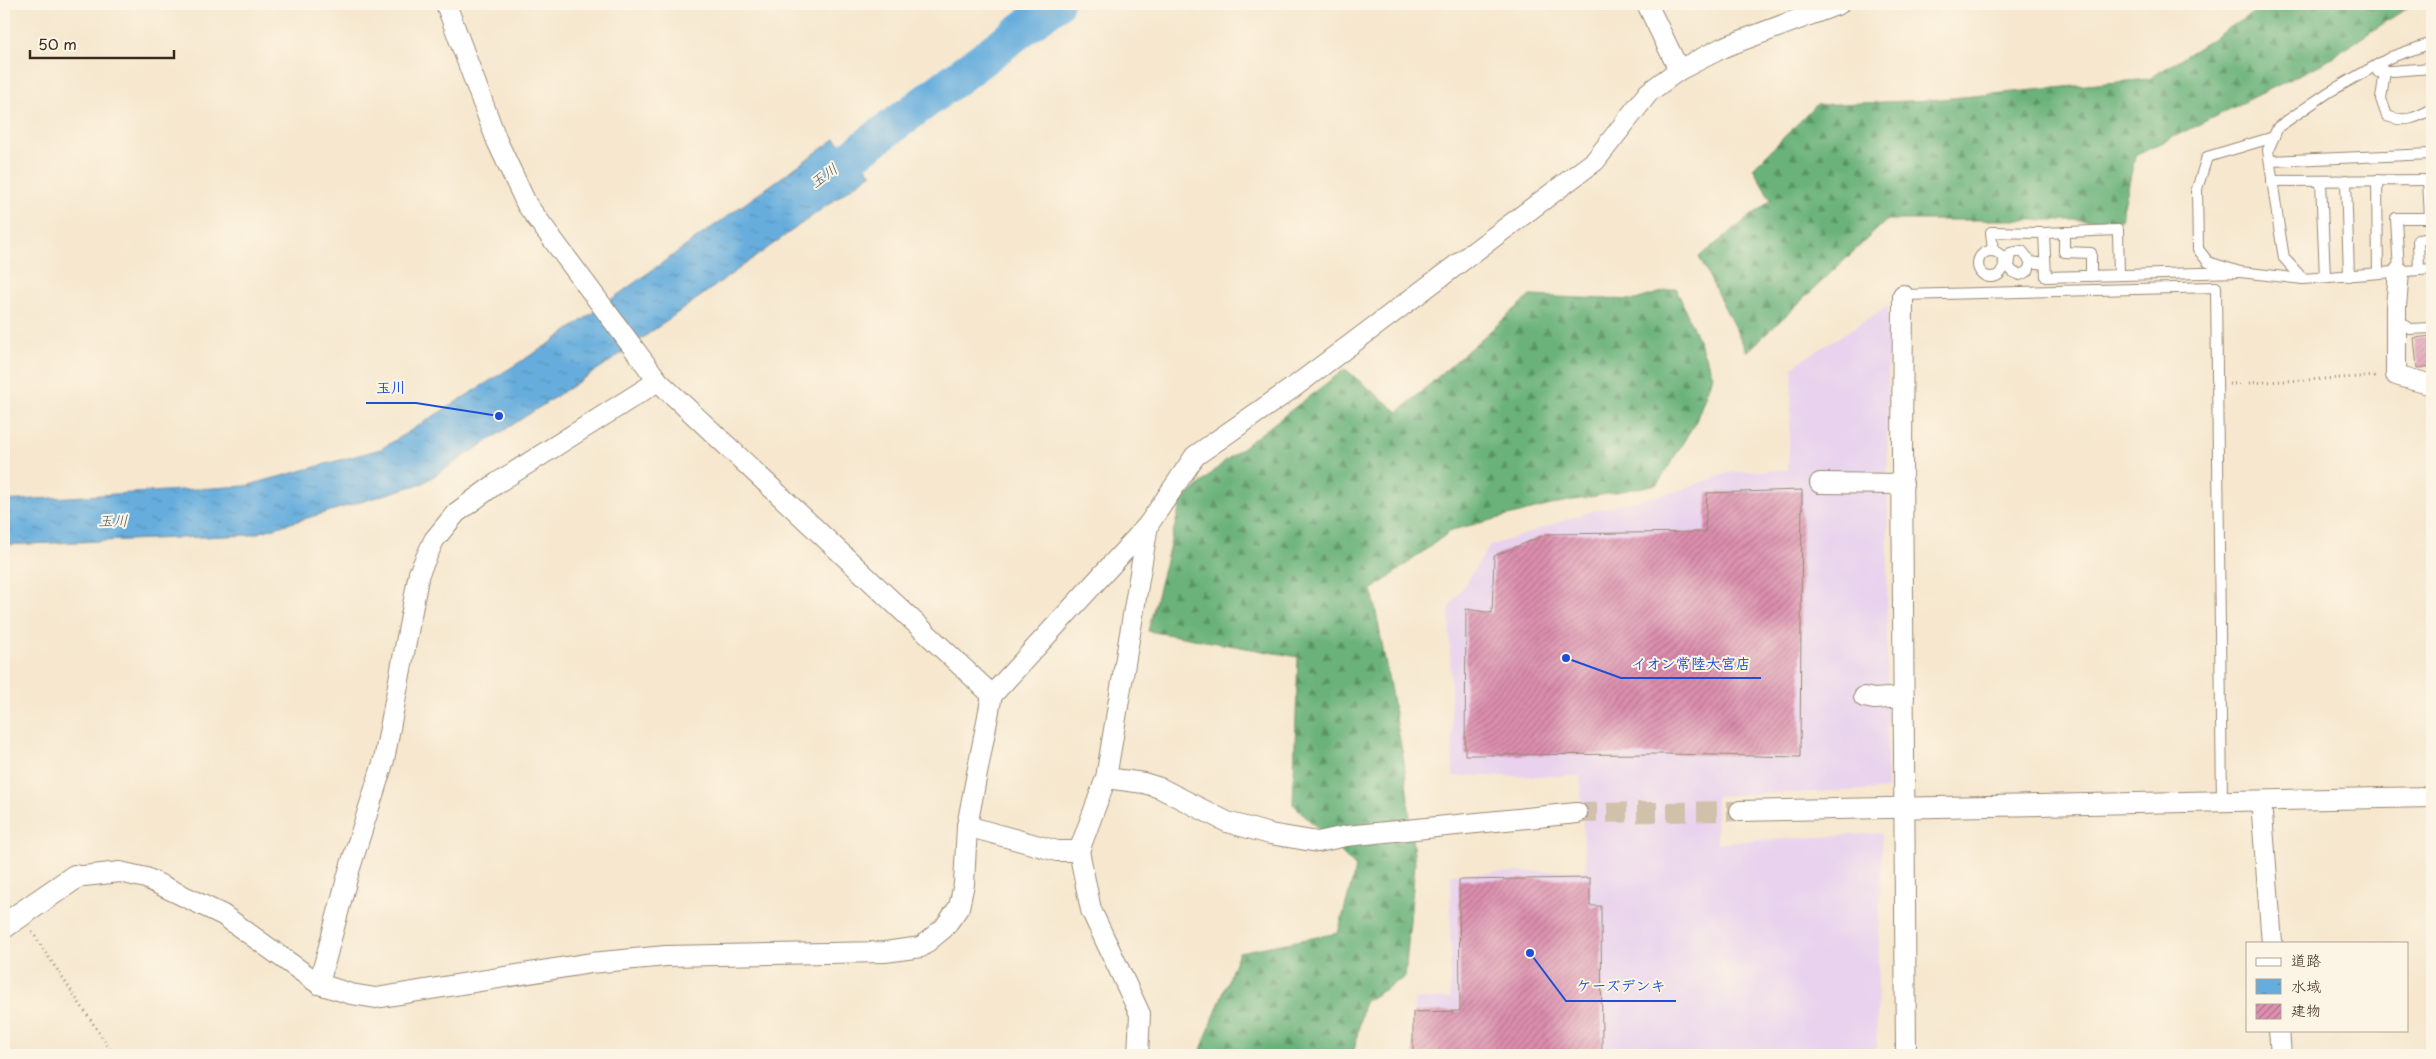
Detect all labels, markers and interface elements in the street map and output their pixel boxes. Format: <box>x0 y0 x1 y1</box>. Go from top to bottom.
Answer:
scale bar <box>30 28 174 60</box>
text: 50 m <box>38 32 77 55</box>
water label: 玉川 <box>804 157 842 193</box>
callout: 玉川 <box>366 373 416 403</box>
text: 玉川 <box>376 375 406 398</box>
water label: 玉川 <box>98 508 128 531</box>
callout: イオン常陸大宮店 <box>1621 648 1761 678</box>
text: イオン常陸大宮店 <box>1631 651 1751 674</box>
legend <box>2246 942 2408 1032</box>
text: 道路 <box>2291 948 2321 971</box>
callout: ケーズデンキ <box>1566 971 1676 1001</box>
text: ケーズデンキ <box>1577 973 1665 996</box>
text: 水域 <box>2291 974 2321 997</box>
text: 建物 <box>2291 998 2321 1021</box>

